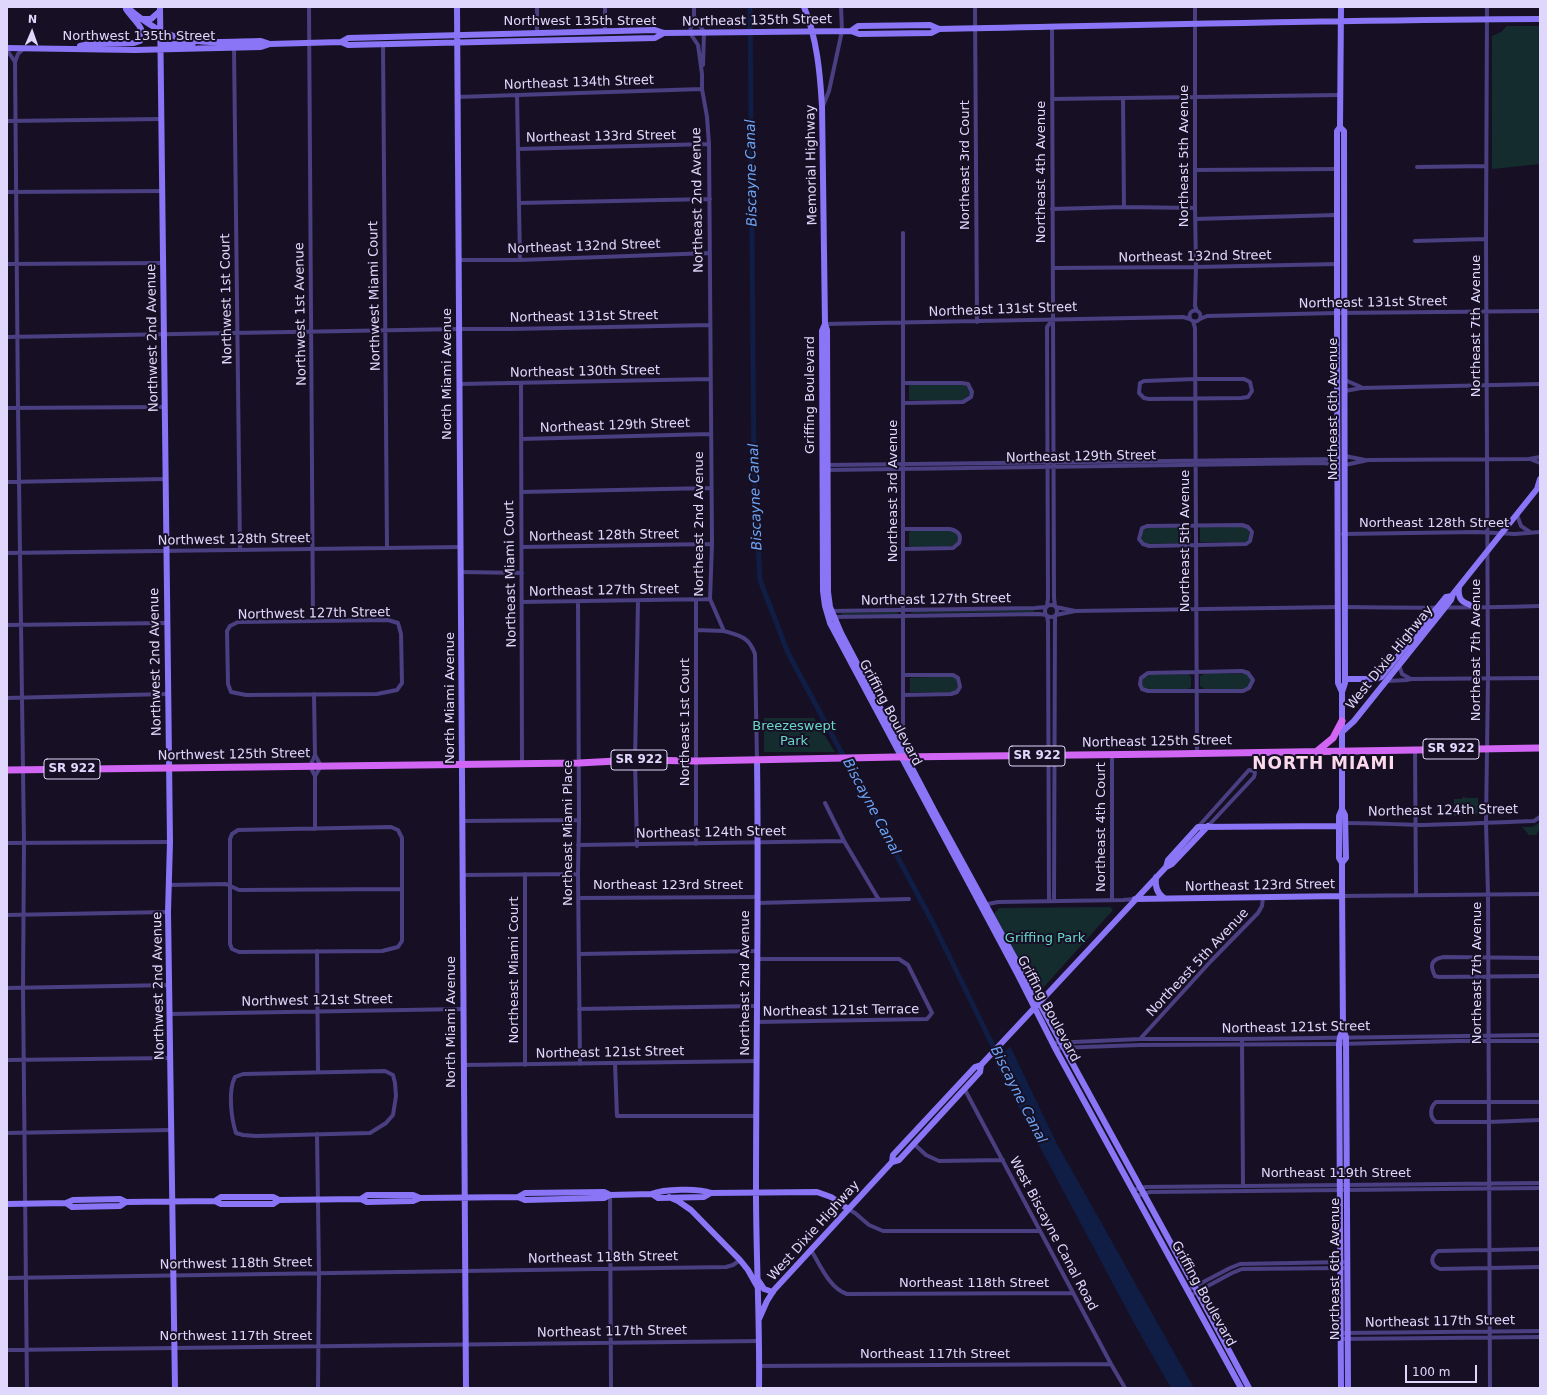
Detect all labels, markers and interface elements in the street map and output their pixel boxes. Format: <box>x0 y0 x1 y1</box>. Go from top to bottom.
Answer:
north arrow <box>12 12 52 52</box>
street label: Northeast 135th Street <box>682 12 832 30</box>
text: N <box>28 13 37 26</box>
street label: Northwest 135th Street <box>504 14 656 30</box>
street label: Northwest 135th Street <box>63 29 215 45</box>
street label: Northeast 134th Street <box>504 73 654 93</box>
street label: Northeast 5th Avenue <box>1177 85 1193 227</box>
street label: Northeast 3rd Court <box>958 100 974 230</box>
street label: Northeast 4th Avenue <box>1034 101 1050 243</box>
street label: Memorial Highway <box>803 105 821 225</box>
water label: Biscayne Canal <box>743 119 761 227</box>
street label: Northeast 2nd Avenue <box>689 127 707 273</box>
street label: Northeast 133rd Street <box>526 128 676 146</box>
street label: Northwest Miami Court <box>366 221 384 371</box>
street label: Northwest 1st Court <box>218 233 236 365</box>
street label: Northeast 132nd Street <box>507 237 661 257</box>
street label: Northwest 1st Avenue <box>292 242 310 386</box>
street label: Northeast 132nd Street <box>1118 248 1272 266</box>
street label: Northeast 7th Avenue <box>1469 255 1485 397</box>
street label: Northwest 2nd Avenue <box>144 264 162 412</box>
street label: Northeast 131st Street <box>1299 294 1447 312</box>
street label: Northeast 131st Street <box>928 300 1078 320</box>
street label: North Miami Avenue <box>440 308 456 440</box>
street label: Northeast 131st Street <box>510 308 658 326</box>
street label: Griffing Boulevard <box>803 336 819 454</box>
street label: Northeast 6th Avenue <box>1326 338 1342 480</box>
street label: Northeast 130th Street <box>510 363 660 381</box>
street label: Northeast 129th Street <box>540 416 690 436</box>
street label: Northeast 3rd Avenue <box>886 420 902 562</box>
water label: Biscayne Canal <box>746 443 766 551</box>
street label: Northeast 129th Street <box>1006 448 1156 466</box>
street label: Northeast 2nd Avenue <box>692 451 708 597</box>
street label: Northeast 5th Avenue <box>1178 470 1194 612</box>
street label: Northeast Miami Court <box>502 500 520 648</box>
street label: Northeast 128th Street <box>1359 516 1509 532</box>
street label: Northeast 128th Street <box>529 527 679 545</box>
street label: Northwest 128th Street <box>157 531 311 549</box>
street label: Northeast 7th Avenue <box>1469 579 1485 721</box>
street label: Northeast 127th Street <box>529 582 679 600</box>
street label: Northwest 2nd Avenue <box>147 588 165 736</box>
street label: Northeast 127th Street <box>861 591 1011 609</box>
street label: West Dixie Highway <box>1343 603 1437 713</box>
street label: Northwest 127th Street <box>237 605 391 623</box>
street label: North Miami Avenue <box>443 632 459 764</box>
street label: Griffing Boulevard <box>855 657 925 769</box>
street label: Northeast 1st Court <box>678 658 694 786</box>
park label: Breezeswept Park <box>752 719 836 750</box>
street label: Northeast 125th Street <box>1082 733 1232 751</box>
road number: SR 922 <box>1423 739 1479 759</box>
street label: Northwest 125th Street <box>157 746 311 764</box>
road number: SR 922 <box>1009 746 1065 766</box>
road number: SR 922 <box>611 750 667 770</box>
district label: NORTH MIAMI <box>1252 755 1396 775</box>
water label: Biscayne Canal <box>838 756 904 858</box>
road number: SR 922 <box>44 759 100 779</box>
street label: Northeast Miami Place <box>561 760 577 906</box>
street label: Northeast 4th Court <box>1094 762 1110 892</box>
street label: Northeast 124th Street <box>1368 802 1518 820</box>
street label: Northeast 124th Street <box>636 824 786 842</box>
street label: Northeast 123rd Street <box>1185 877 1335 895</box>
street label: Northeast 123rd Street <box>593 878 743 894</box>
street label: Northeast Miami Court <box>507 896 523 1044</box>
street label: Northeast 7th Avenue <box>1470 902 1486 1044</box>
street label: Northeast 5th Avenue <box>1144 906 1252 1020</box>
street label: Northeast 2nd Avenue <box>738 910 754 1056</box>
street label: Northwest 2nd Avenue <box>150 912 168 1060</box>
park label: Griffing Park <box>1005 931 1085 947</box>
street label: Griffing Boulevard <box>1013 953 1083 1065</box>
street label: North Miami Avenue <box>444 956 460 1088</box>
street label: Northwest 121st Street <box>241 992 393 1010</box>
street label: Northeast 121st Terrace <box>763 1002 919 1020</box>
street label: Northeast 121st Street <box>1222 1019 1370 1037</box>
street label: Northeast 121st Street <box>536 1044 684 1062</box>
water label: Biscayne Canal <box>986 1044 1050 1146</box>
street label: West Biscayne Canal Road <box>1006 1154 1100 1314</box>
street label: Northeast 119th Street <box>1261 1166 1411 1182</box>
street label: West Dixie Highway <box>765 1178 863 1284</box>
street label: Northeast 6th Avenue <box>1328 1198 1344 1340</box>
street label: Griffing Boulevard <box>1168 1239 1238 1349</box>
street label: Northeast 118th Street <box>528 1249 678 1267</box>
street label: Northwest 118th Street <box>159 1255 313 1273</box>
street label: Northeast 118th Street <box>899 1276 1049 1292</box>
street label: Northeast 117th Street <box>1365 1313 1515 1331</box>
street label: Northeast 117th Street <box>537 1323 687 1341</box>
street label: Northwest 117th Street <box>160 1329 312 1345</box>
street label: Northeast 117th Street <box>860 1347 1010 1363</box>
scale bar <box>1407 1357 1479 1383</box>
text: 100 m <box>1412 1365 1450 1379</box>

